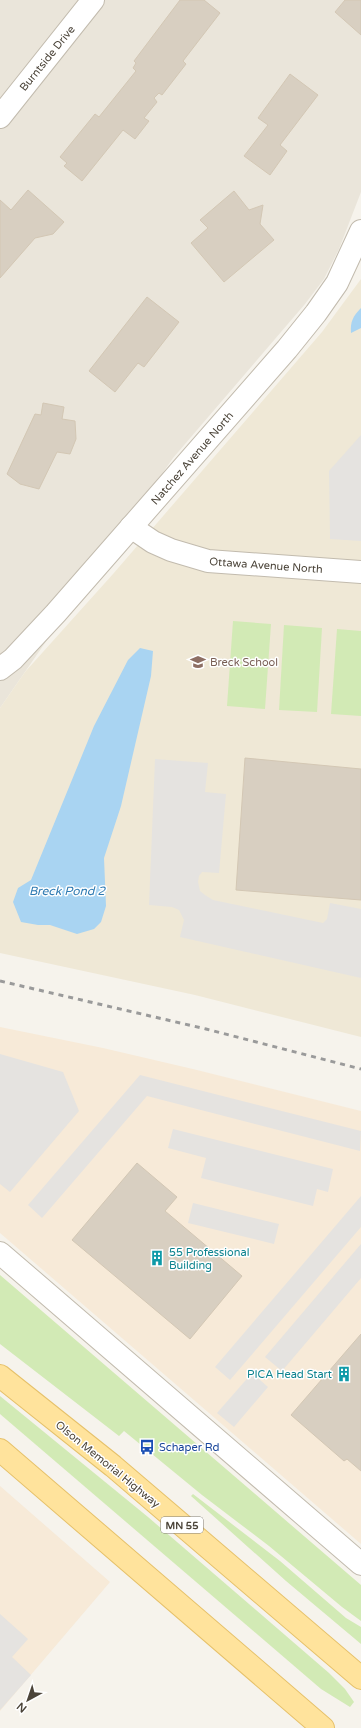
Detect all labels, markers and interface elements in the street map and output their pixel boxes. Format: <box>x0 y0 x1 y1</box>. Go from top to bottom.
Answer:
street label: Burntside Drive <box>17 23 78 94</box>
street label: Natchez Avenue North <box>148 409 236 507</box>
street label: Ottawa Avenue North <box>209 555 323 576</box>
school or university icon: Breck School <box>189 653 207 671</box>
place label: Breck School <box>210 656 278 669</box>
water label: Breck Pond 2 <box>29 884 107 898</box>
place label: 55 Professional Building <box>169 1246 249 1272</box>
building icon: 55 Professional Building <box>148 1249 166 1267</box>
building icon: PICA Head Start <box>335 1365 353 1383</box>
place label: PICA Head Start <box>247 1368 332 1381</box>
street label: Olson Memorial Highway <box>53 1418 163 1511</box>
bus stop icon: Schaper Rd <box>138 1438 156 1456</box>
place label: Schaper Rd <box>159 1441 220 1454</box>
road number: MN 55 <box>161 1517 203 1533</box>
north arrow <box>8 1680 48 1720</box>
text: N <box>14 1699 29 1715</box>

